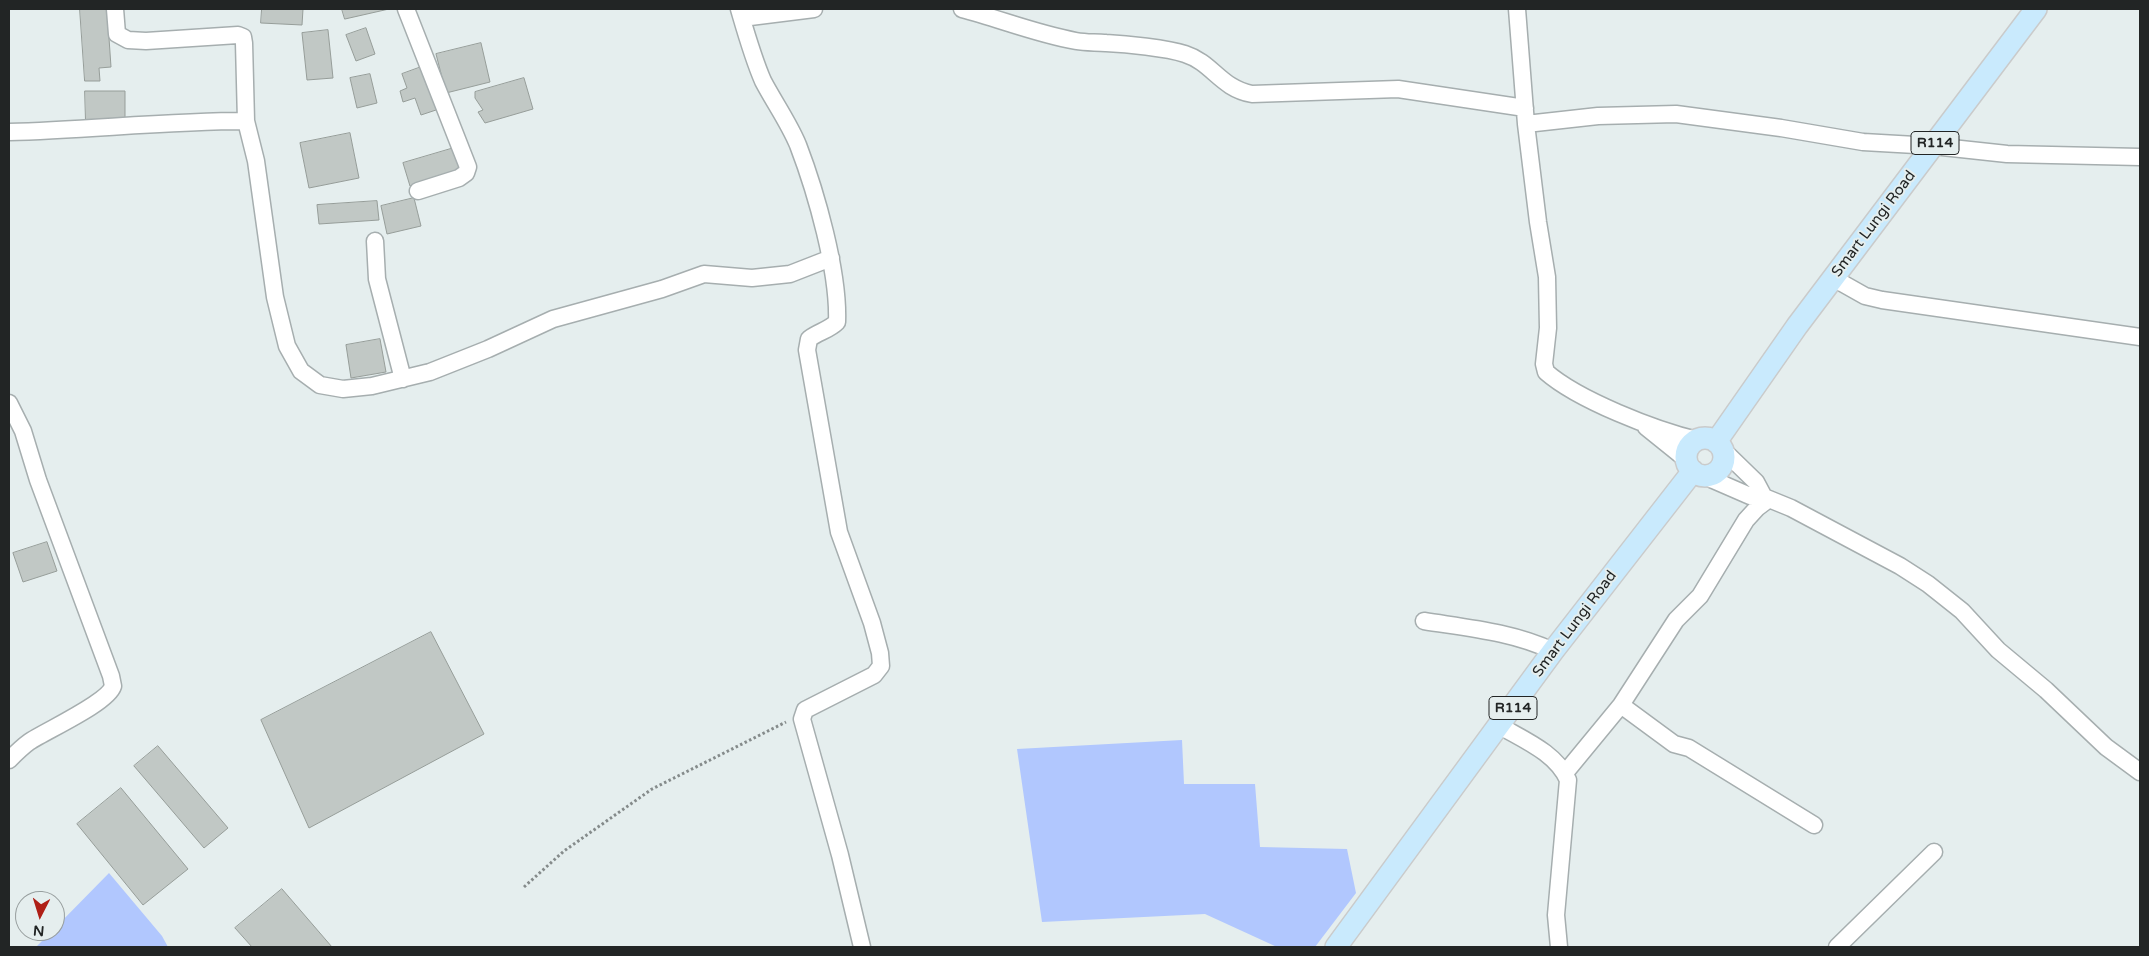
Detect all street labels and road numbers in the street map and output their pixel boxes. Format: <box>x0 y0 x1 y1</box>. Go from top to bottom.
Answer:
road number: R114 <box>1911 132 1959 154</box>
street label: Smart Lungi Road <box>1828 167 1920 281</box>
street label: Smart Lungi Road <box>1529 567 1621 681</box>
road number: R114 <box>1489 696 1537 720</box>

